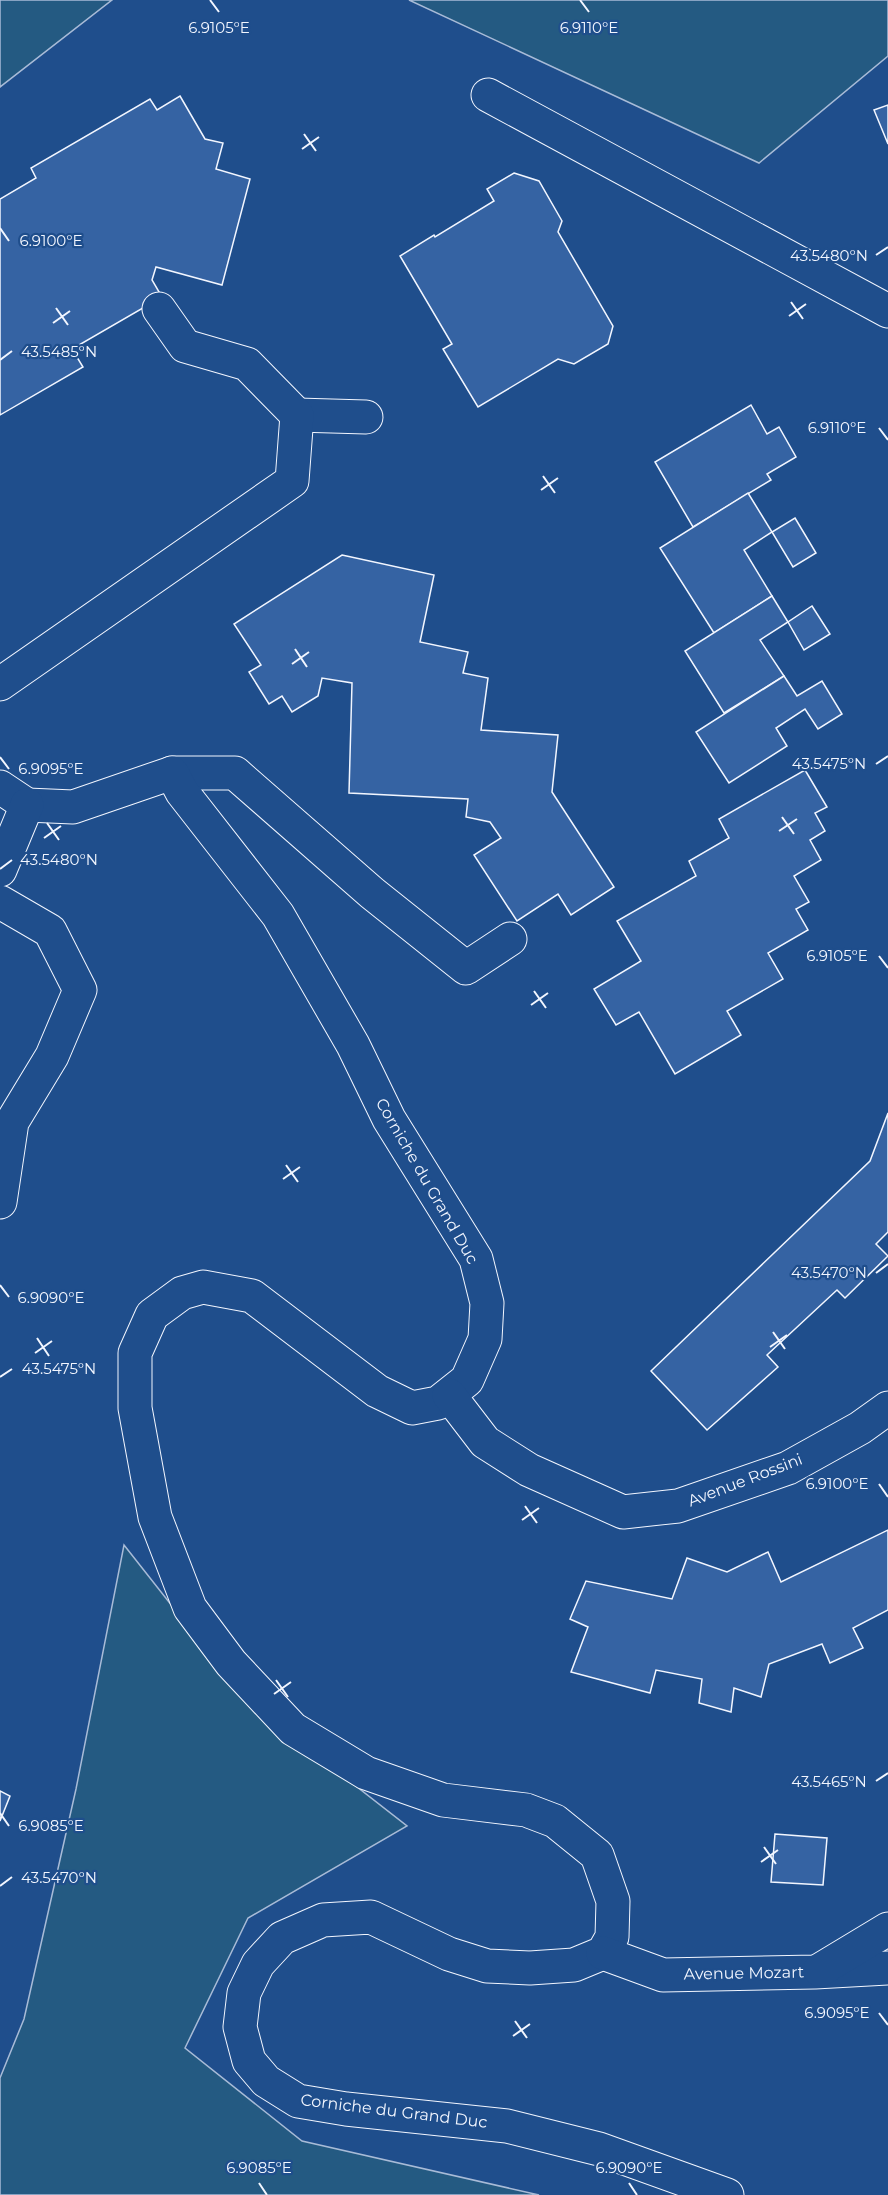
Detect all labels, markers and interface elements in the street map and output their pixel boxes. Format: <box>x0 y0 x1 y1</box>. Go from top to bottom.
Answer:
text: 6.9105°E <box>188 18 250 37</box>
text: 6.9110°E <box>560 18 618 37</box>
text: 6.9100°E <box>19 231 83 250</box>
text: 43.5480°N <box>790 246 868 265</box>
text: 43.5485°N <box>21 342 97 361</box>
text: 6.9110°E <box>808 418 866 437</box>
text: 43.5475°N <box>792 754 866 773</box>
text: 6.9095°E <box>18 759 84 778</box>
text: 43.5480°N <box>20 850 98 869</box>
text: 6.9105°E <box>806 946 868 965</box>
street label: Corniche du Grand Duc <box>372 1095 482 1267</box>
text: 43.5470°N <box>791 1263 867 1282</box>
text: 6.9090°E <box>18 1288 84 1307</box>
text: 43.5475°N <box>22 1359 96 1378</box>
street label: Avenue Rossini <box>685 1449 805 1511</box>
text: 6.9100°E <box>805 1474 869 1493</box>
text: 43.5465°N <box>791 1772 867 1791</box>
text: 6.9085°E <box>18 1816 84 1835</box>
text: 43.5470°N <box>21 1868 97 1887</box>
street label: Avenue Mozart <box>684 1962 805 1984</box>
text: 6.9095°E <box>804 2003 870 2022</box>
street label: Corniche du Grand Duc <box>299 2090 489 2132</box>
text: 6.9085°E <box>226 2158 292 2177</box>
text: 6.9090°E <box>596 2158 662 2177</box>

